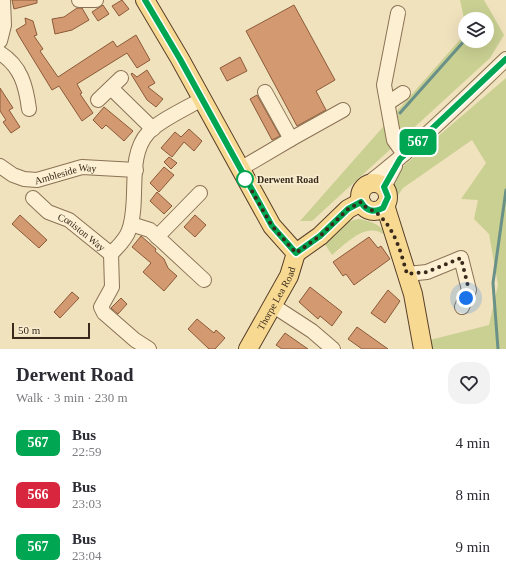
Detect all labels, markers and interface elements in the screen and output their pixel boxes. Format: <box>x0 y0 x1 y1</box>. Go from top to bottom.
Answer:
map controls <box>458 12 494 48</box>
button: layers <box>458 12 494 48</box>
line badge: 567 <box>395 129 441 155</box>
text: 567 <box>408 134 429 149</box>
street label: Ambleside Way <box>33 161 97 186</box>
marker: Derwent Road <box>236 170 254 188</box>
place label: Derwent Road <box>257 174 319 185</box>
street label: Coniston Way <box>57 211 108 253</box>
street label: Thorpe Lea Road <box>254 266 297 332</box>
your location <box>456 288 476 308</box>
scale bar <box>12 321 90 340</box>
text: 50 m <box>18 324 40 336</box>
button: heart <box>448 362 490 404</box>
text: Derwent Road <box>16 364 134 385</box>
text: Walk · 3 min · 230 m <box>16 390 128 405</box>
text: Bus <box>72 427 96 443</box>
text: 567 <box>28 435 49 450</box>
text: 4 min <box>455 435 490 451</box>
text: 22:59 <box>72 444 102 459</box>
text: Bus <box>72 479 96 495</box>
text: 566 <box>28 487 49 502</box>
text: 8 min <box>455 487 490 503</box>
text: 23:03 <box>72 496 102 511</box>
text: Bus <box>72 531 96 547</box>
text: 567 <box>28 539 49 554</box>
text: 9 min <box>455 539 490 555</box>
text: 23:04 <box>72 548 102 563</box>

